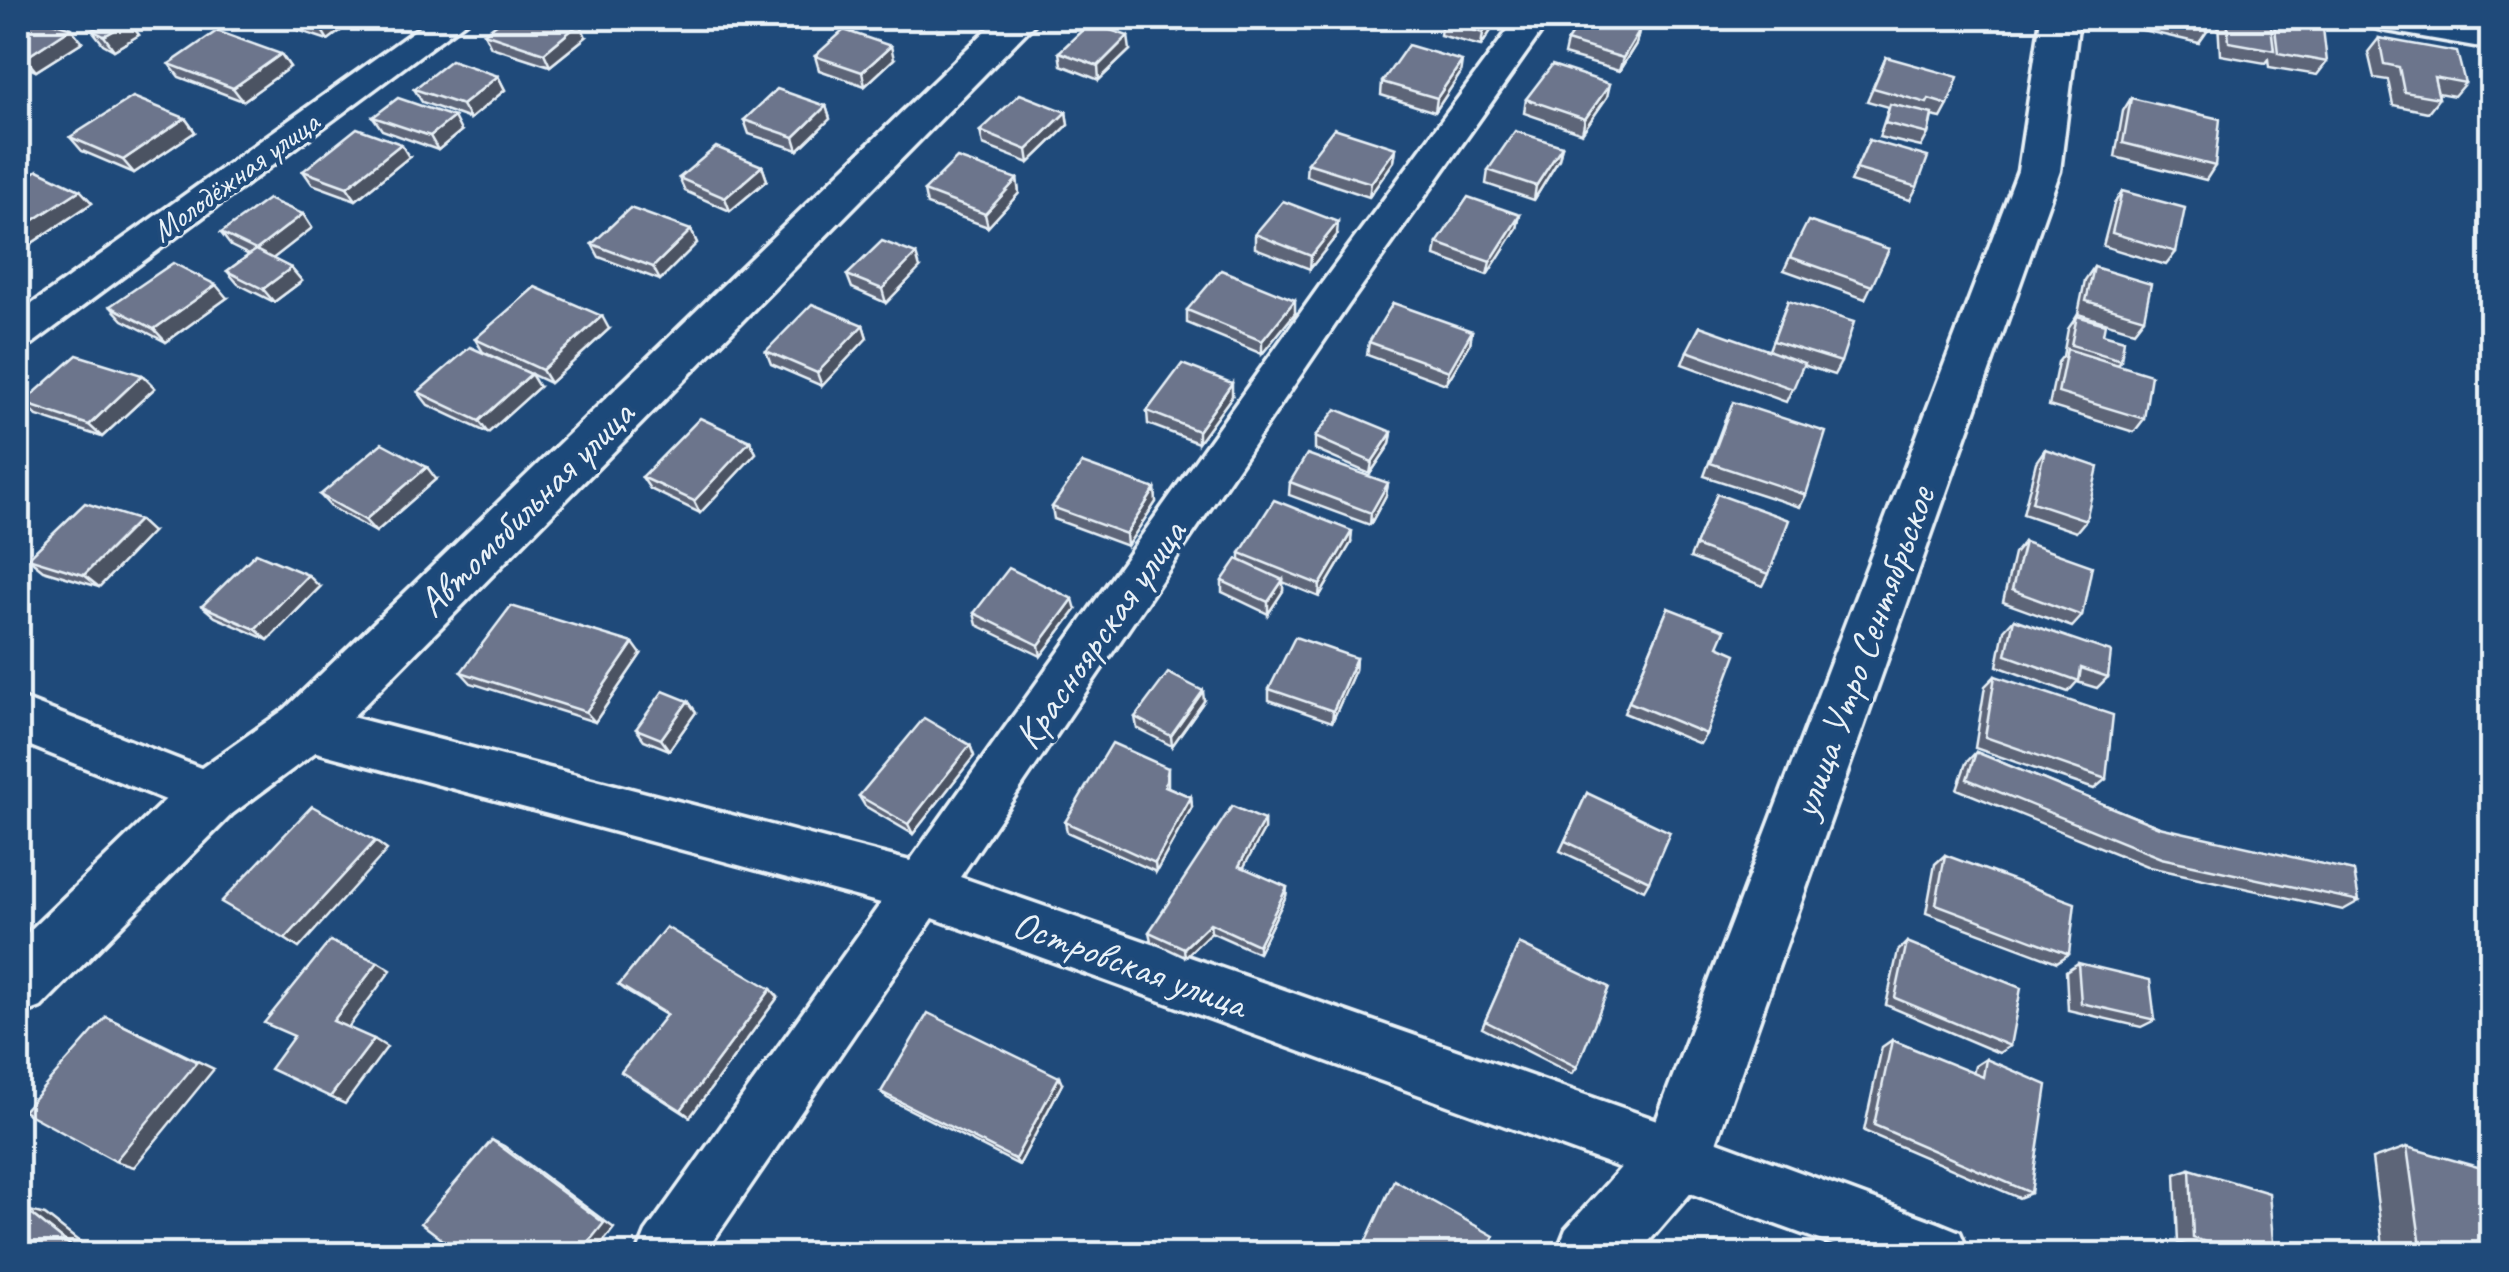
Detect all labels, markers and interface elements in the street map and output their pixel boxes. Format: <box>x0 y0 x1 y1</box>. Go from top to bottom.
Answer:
street label: Молодёжная улица <box>143 101 329 251</box>
street label: Автомобильная улица <box>407 388 647 628</box>
street label: улица Утро Сентябрьское <box>1779 477 1947 826</box>
street label: Красноярская улица <box>1002 508 1199 759</box>
street label: Островская улица <box>1006 899 1257 1031</box>

